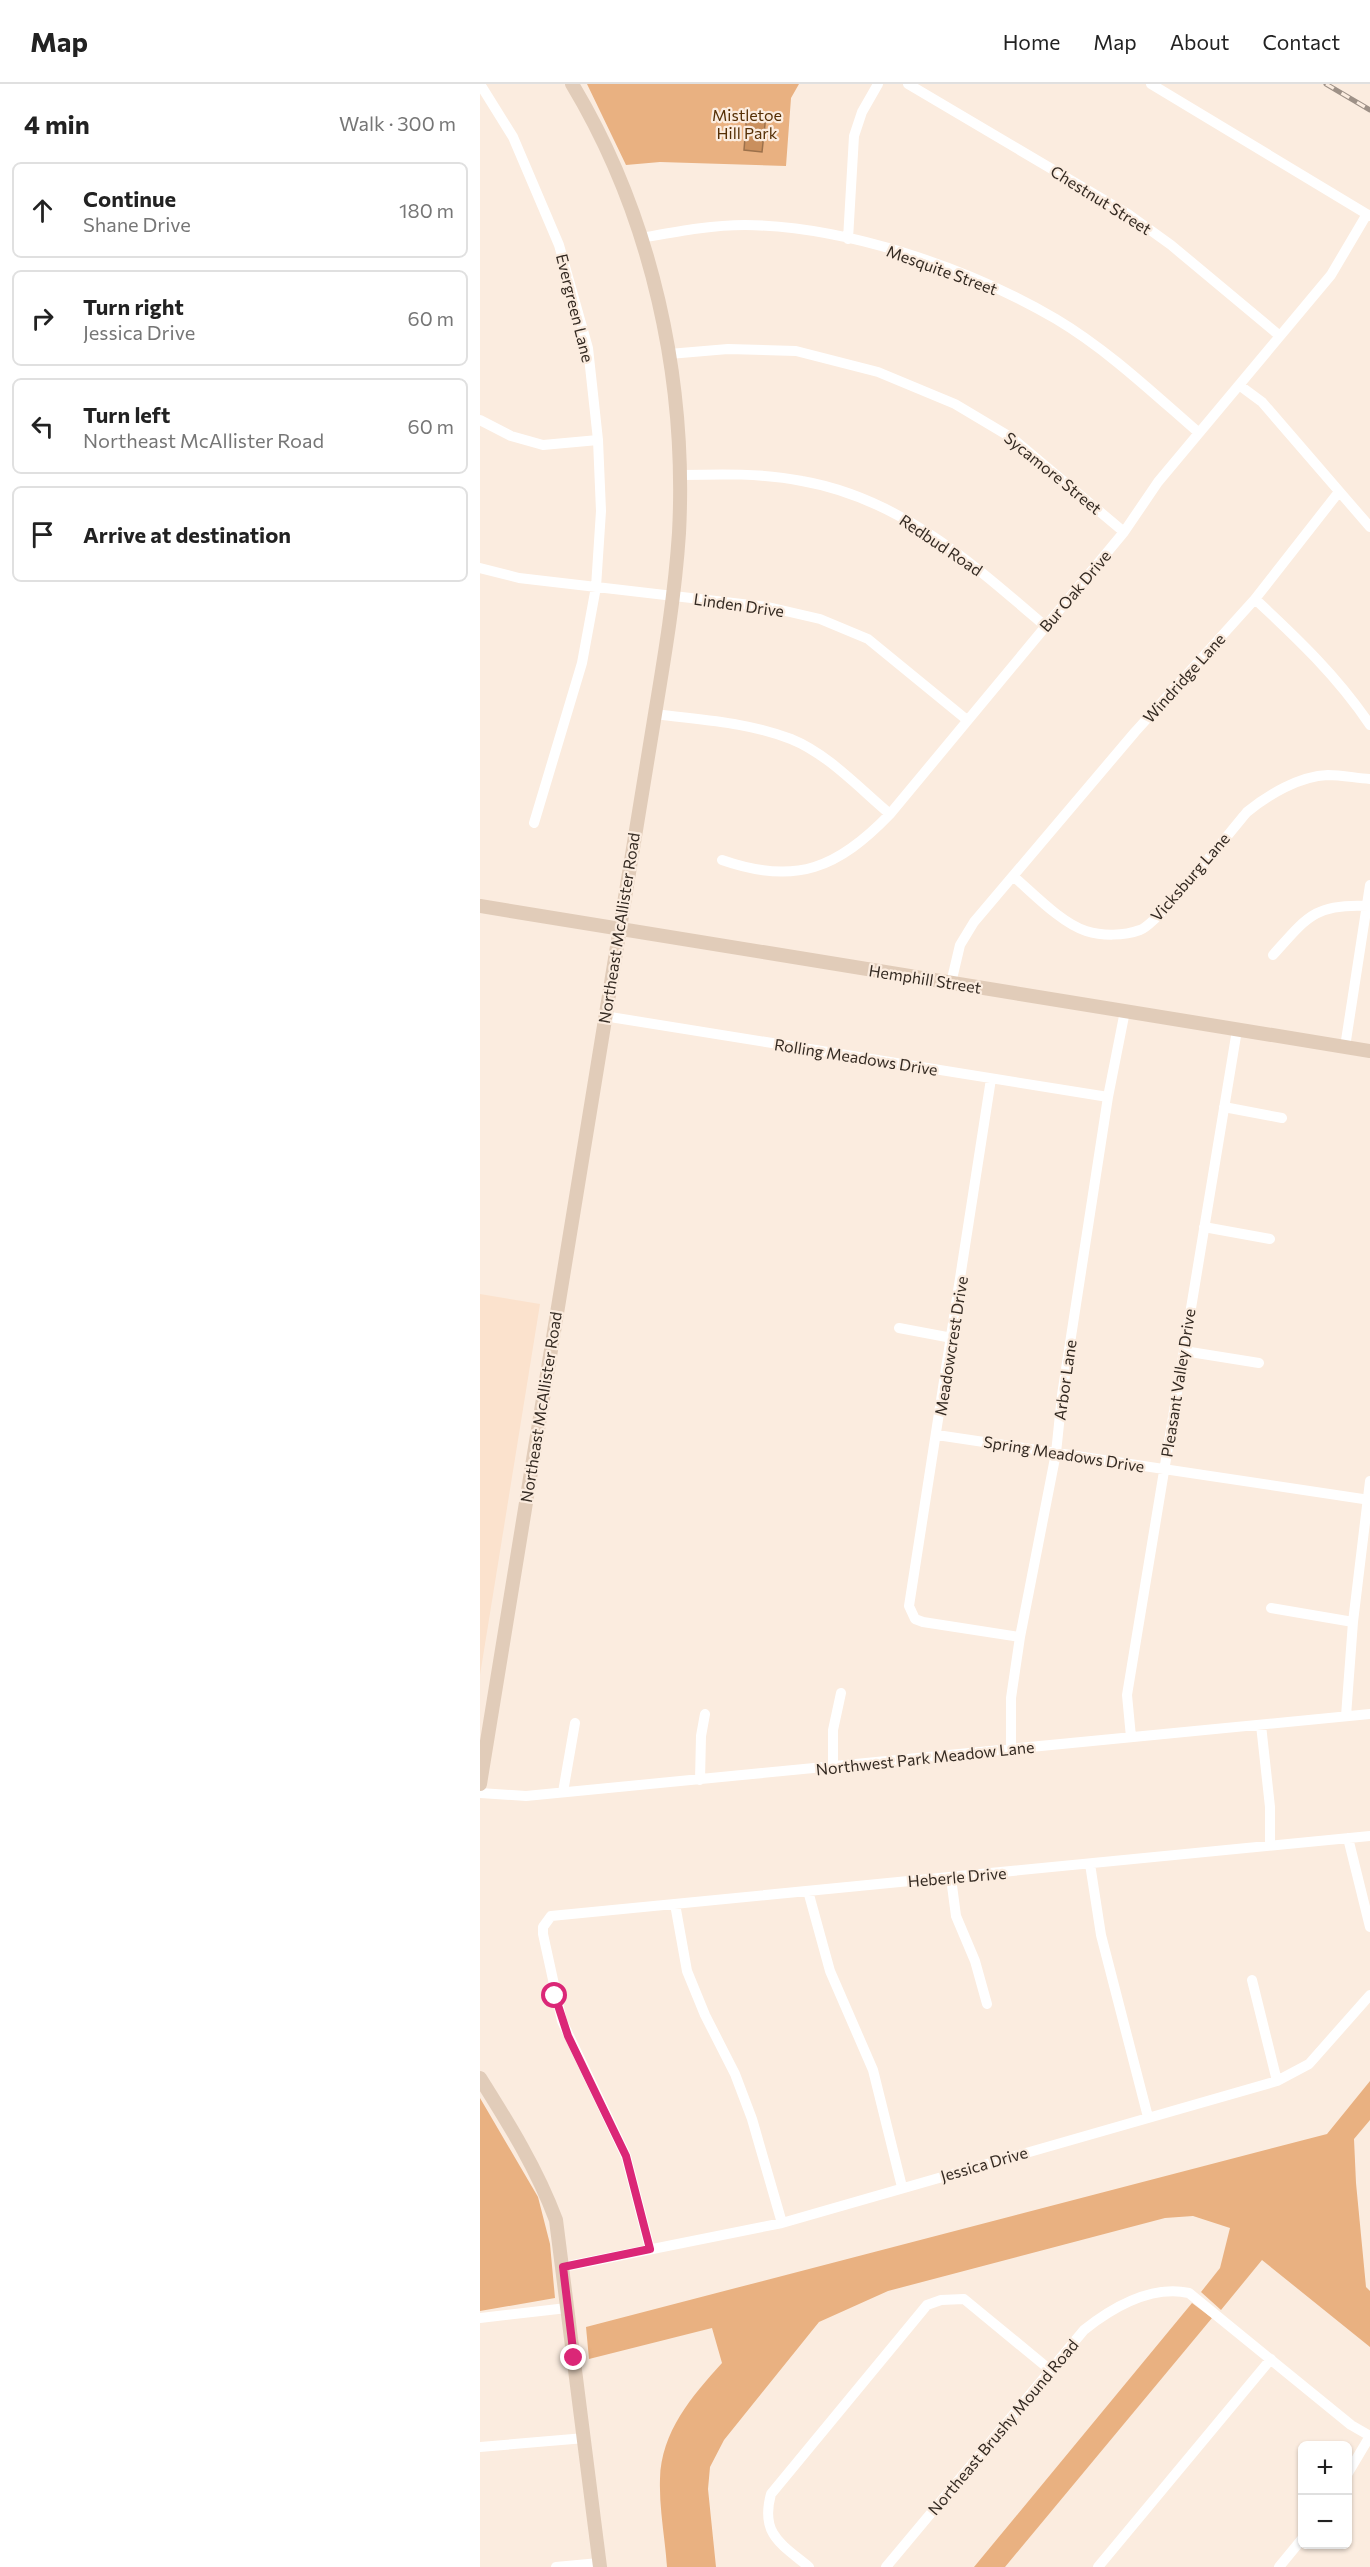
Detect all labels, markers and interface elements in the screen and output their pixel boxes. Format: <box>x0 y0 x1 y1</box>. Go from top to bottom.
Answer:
text: Map <box>30 24 88 58</box>
text: Home <box>1003 29 1060 54</box>
text: Map <box>1093 29 1137 54</box>
text: About <box>1170 29 1229 54</box>
text: Contact <box>1262 29 1340 54</box>
park label: Mistletoe Hill Park <box>712 105 782 142</box>
text: 4 min <box>24 108 90 139</box>
text: Walk · 300 m <box>339 111 456 135</box>
street label: Chestnut Street <box>1047 161 1156 238</box>
text: Continue <box>83 185 176 212</box>
icon: ahead <box>26 194 59 227</box>
text: 180 m <box>399 198 454 222</box>
text: Shane Drive <box>83 212 191 236</box>
street label: Mesquite Street <box>884 241 1001 299</box>
street label: Evergreen Lane <box>553 252 598 364</box>
text: Turn right <box>83 293 184 320</box>
icon: right <box>26 302 59 335</box>
text: 60 m <box>408 306 454 330</box>
text: Jessica Drive <box>83 320 195 344</box>
text: Turn left <box>83 401 170 428</box>
icon: left <box>26 410 59 443</box>
text: 60 m <box>408 414 454 438</box>
text: Northeast McAllister Road <box>83 428 324 452</box>
street label: Sycamore Street <box>1001 428 1106 518</box>
street label: Redbud Road <box>896 510 986 579</box>
icon: arrive <box>26 518 59 551</box>
text: Arrive at destination <box>83 521 291 548</box>
street label: Bur Oak Drive <box>1035 546 1114 635</box>
street label: Linden Drive <box>693 589 785 620</box>
street label: Windridge Lane <box>1139 629 1229 726</box>
street label: Vicksburg Lane <box>1146 829 1233 925</box>
street label: Northeast McAllister Road <box>594 831 643 1025</box>
street label: Hemphill Street <box>868 960 983 997</box>
street label: Rolling Meadows Drive <box>773 1034 939 1079</box>
street label: Meadowcrest Drive <box>930 1275 971 1417</box>
street label: Pleasant Valley Drive <box>1156 1307 1199 1459</box>
street label: Northeast McAllister Road <box>516 1310 565 1504</box>
street label: Arbor Lane <box>1049 1338 1080 1421</box>
street label: Spring Meadows Drive <box>982 1431 1146 1476</box>
street label: Northwest Park Meadow Lane <box>815 1737 1035 1778</box>
street label: Heberle Drive <box>907 1863 1007 1890</box>
route start <box>541 1982 567 2008</box>
street label: Jessica Drive <box>938 2142 1030 2185</box>
street label: Northeast Brushy Mound Road <box>924 2335 1082 2518</box>
route end <box>560 2344 586 2370</box>
map controls <box>1298 2441 1352 2549</box>
button: + <box>1298 2441 1352 2495</box>
button: − <box>1298 2495 1352 2549</box>

